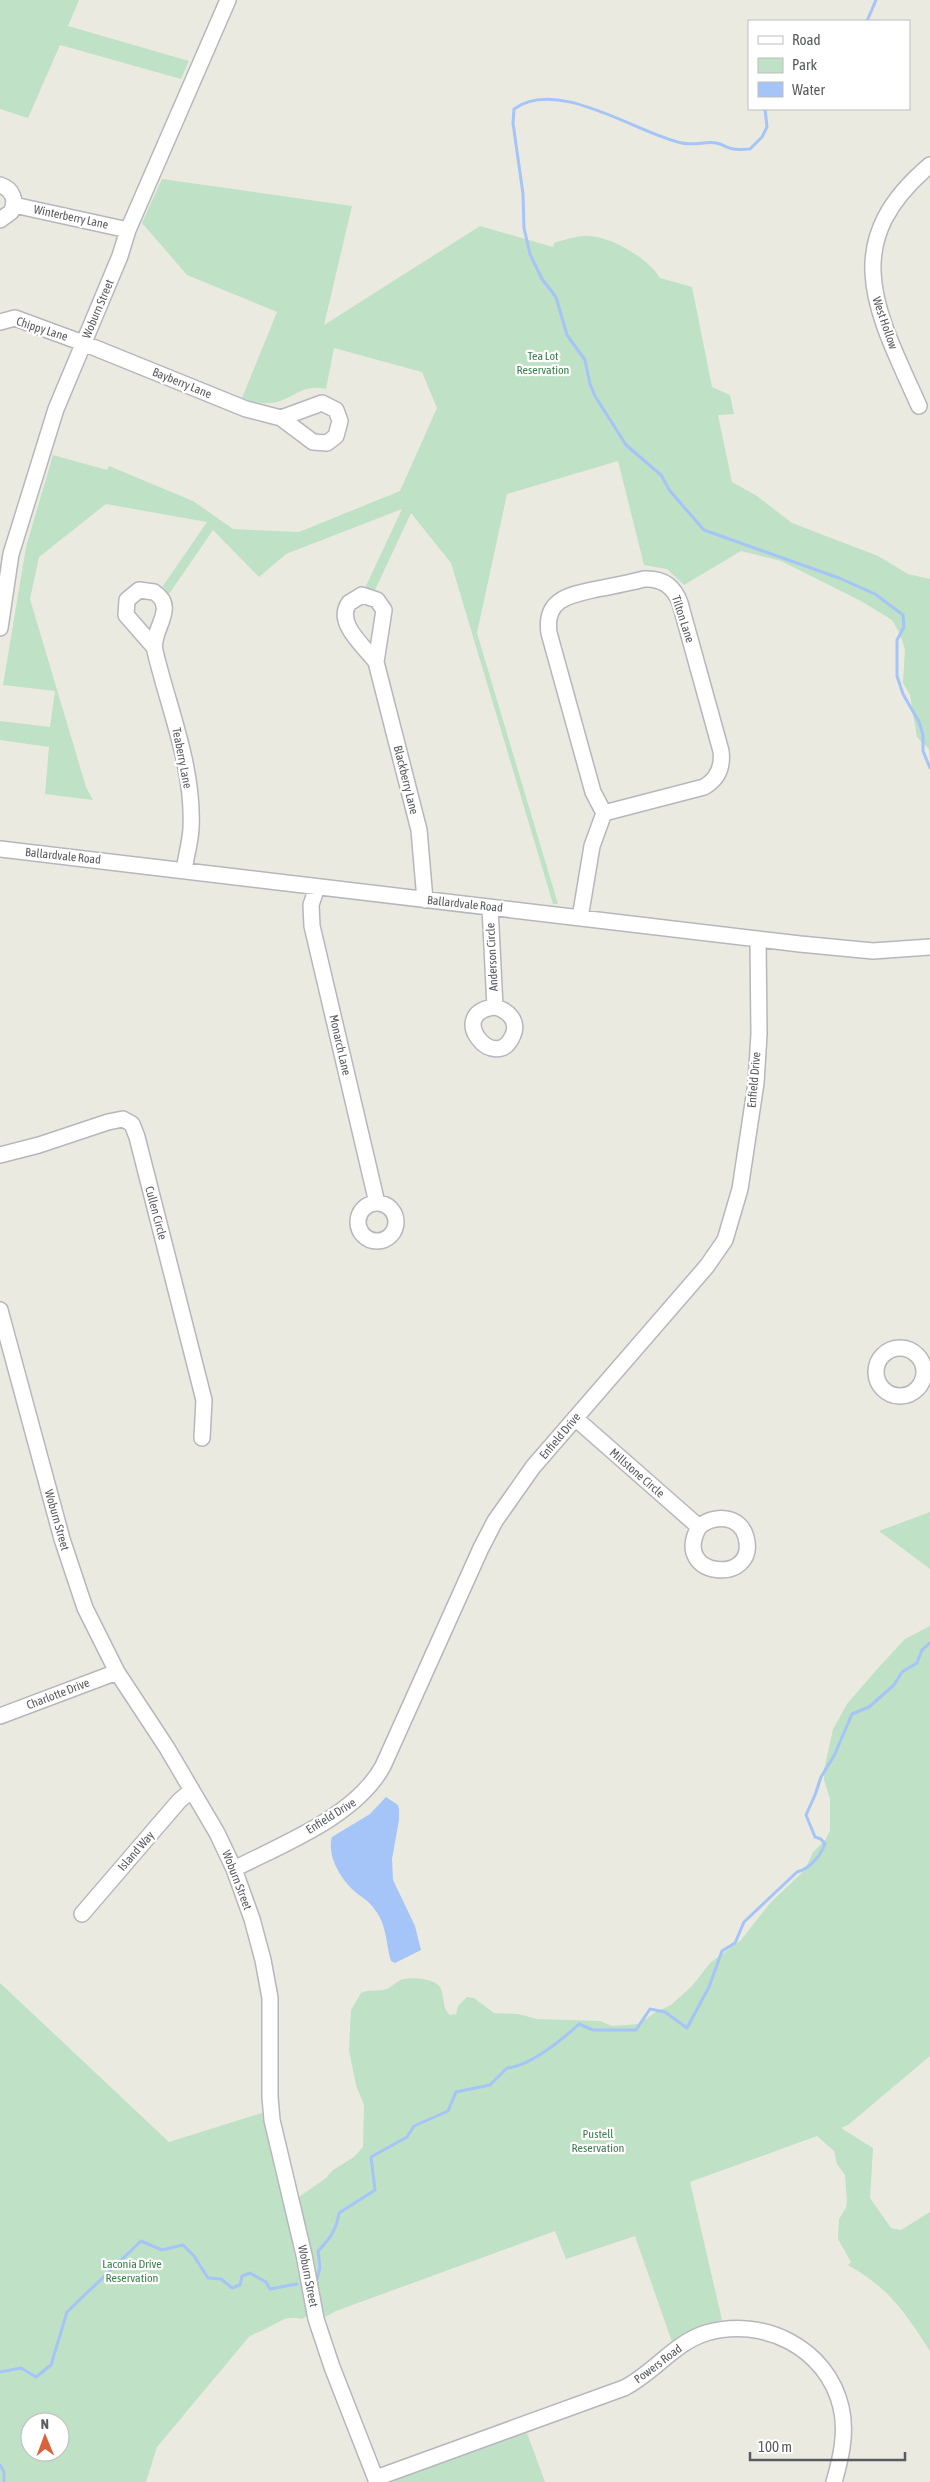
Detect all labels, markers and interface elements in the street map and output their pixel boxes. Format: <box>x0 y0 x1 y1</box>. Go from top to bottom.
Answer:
legend <box>748 20 910 110</box>
text: Road <box>792 31 821 48</box>
text: Park <box>792 56 817 73</box>
text: Water <box>792 81 825 98</box>
street label: Winterberry Lane <box>32 202 110 232</box>
street label: Woburn Street <box>79 277 117 341</box>
street label: West Hollow <box>869 295 901 351</box>
street label: Chippy Lane <box>14 314 70 344</box>
park label: Tea Lot Reservation <box>517 349 569 377</box>
street label: Bayberry Lane <box>150 365 214 401</box>
street label: Tilton Lane <box>669 594 697 644</box>
street label: Teaberry Lane <box>169 726 195 790</box>
street label: Blackberry Lane <box>391 744 421 816</box>
street label: Ballardvale Road <box>25 845 101 867</box>
street label: Ballardvale Road <box>427 893 503 915</box>
street label: Anderson Circle <box>483 922 501 992</box>
street label: Monarch Lane <box>326 1013 354 1077</box>
street label: Enfield Drive <box>745 1051 763 1109</box>
street label: Cullen Circle <box>142 1185 170 1241</box>
street label: Enfield Drive <box>537 1410 583 1462</box>
street label: Millstone Circle <box>607 1445 667 1501</box>
street label: Woburn Street <box>42 1488 73 1553</box>
street label: Charlotte Drive <box>25 1676 91 1712</box>
street label: Enfield Drive <box>303 1795 359 1837</box>
street label: Island Way <box>115 1828 157 1874</box>
street label: Woburn Street <box>219 1848 255 1912</box>
park label: Pustell Reservation <box>572 2127 624 2155</box>
street label: Woburn Street <box>295 2244 321 2309</box>
park label: Laconia Drive Reservation <box>102 2257 162 2285</box>
street label: Powers Road <box>631 2342 685 2386</box>
north arrow <box>20 2412 70 2462</box>
text: N <box>41 2416 49 2432</box>
scale bar <box>750 2430 905 2462</box>
text: 100 m <box>758 2438 792 2455</box>

